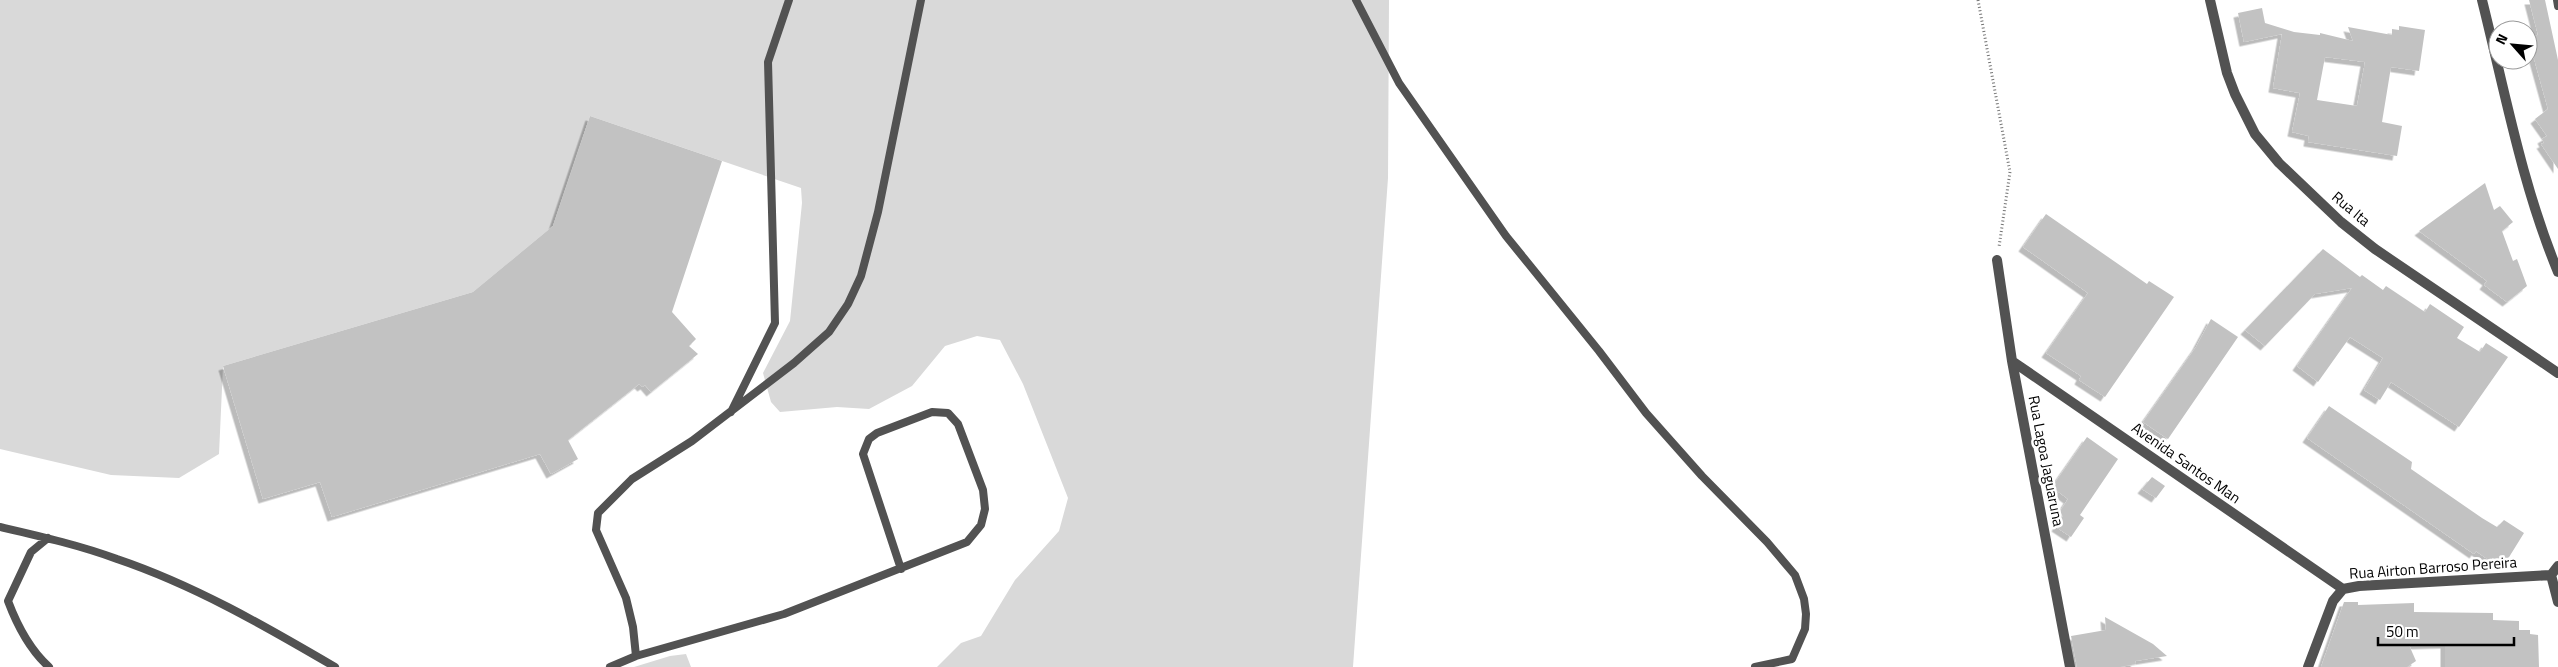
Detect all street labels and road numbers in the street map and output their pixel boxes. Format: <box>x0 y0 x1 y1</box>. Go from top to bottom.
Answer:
street label: Rua Ita <box>2327 186 2376 232</box>
street label: Rua Lagoa Jaguaruna <box>2023 393 2071 529</box>
street label: Avenida Santos Man <box>2127 416 2246 509</box>
street label: Rua Airton Barroso Pereira <box>2348 550 2518 585</box>

